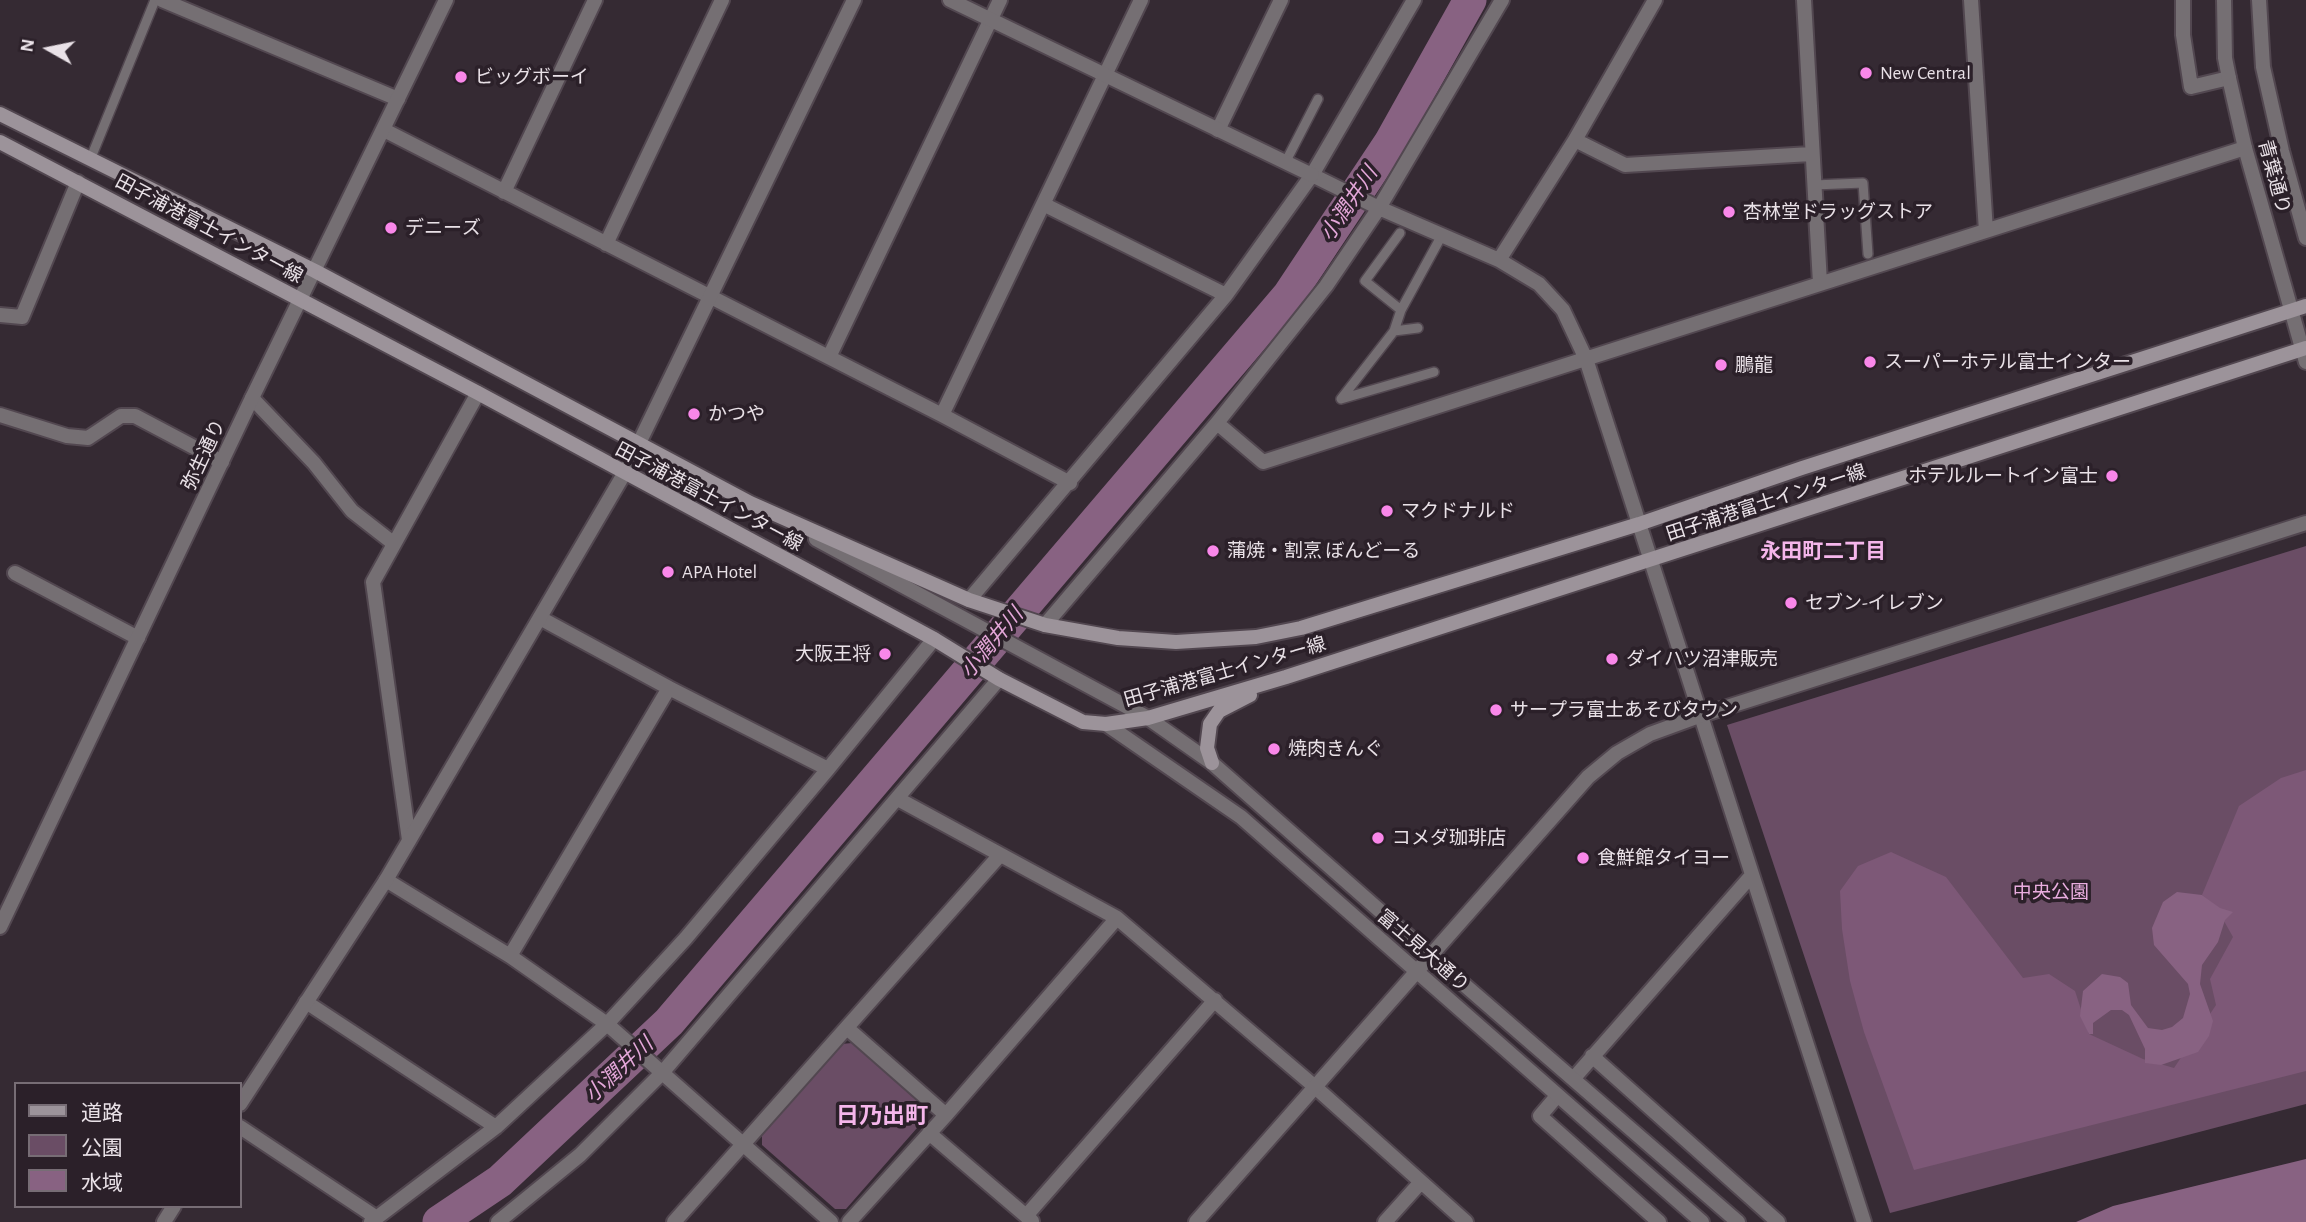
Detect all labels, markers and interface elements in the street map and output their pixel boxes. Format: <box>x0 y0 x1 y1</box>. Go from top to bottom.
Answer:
north arrow <box>14 14 84 84</box>
text: N <box>17 38 38 54</box>
place label: New Central <box>1880 62 1971 84</box>
marker: New Central <box>1858 65 1874 81</box>
place label: ビッグボーイ <box>475 66 589 88</box>
marker: ビッグボーイ <box>453 69 469 85</box>
street label: 青葉通り <box>2253 137 2295 217</box>
water label: 小潤井川 <box>1315 162 1383 246</box>
street label: 田子浦港富士インター線 <box>111 170 307 288</box>
place label: 杏林堂ドラッグストア <box>1743 201 1933 223</box>
marker: 杏林堂ドラッグストア <box>1721 204 1737 220</box>
place label: デニーズ <box>405 217 481 239</box>
marker: デニーズ <box>383 220 399 236</box>
place label: スーパーホテル富士インター <box>1884 351 2131 373</box>
place label: 鵬龍 <box>1735 354 1773 376</box>
marker: スーパーホテル富士インター <box>1862 354 1878 370</box>
marker: 鵬龍 <box>1713 357 1729 373</box>
place label: かつや <box>708 403 765 425</box>
marker: かつや <box>686 406 702 422</box>
street label: 弥生通り <box>178 416 230 494</box>
street label: 田子浦港富士インター線 <box>611 438 807 556</box>
street label: 田子浦港富士インター線 <box>1663 460 1869 546</box>
place label: ホテルルートイン富士 <box>1908 465 2098 487</box>
marker: ホテルルートイン富士 <box>2104 468 2120 484</box>
place label: マクドナルド <box>1401 500 1515 522</box>
marker: マクドナルド <box>1379 503 1395 519</box>
district label: 永田町二丁目 <box>1760 539 1886 565</box>
place label: 蒲焼・割烹 ぼんどーる <box>1227 540 1420 562</box>
marker: 蒲焼・割烹 ぼんどーる <box>1205 543 1221 559</box>
place label: APA Hotel <box>682 561 757 583</box>
marker: APA Hotel <box>660 564 676 580</box>
place label: セブン-イレブン <box>1805 592 1944 614</box>
marker: セブン-イレブン <box>1783 595 1799 611</box>
water label: 小潤井川 <box>955 603 1029 683</box>
street label: 田子浦港富士インター線 <box>1121 632 1329 712</box>
place label: 大阪王将 <box>795 643 871 665</box>
marker: 大阪王将 <box>877 646 893 662</box>
place label: ダイハツ沼津販売 <box>1626 648 1778 670</box>
marker: ダイハツ沼津販売 <box>1604 651 1620 667</box>
place label: サープラ富士あそびタウン <box>1510 699 1738 721</box>
marker: サープラ富士あそびタウン <box>1488 702 1504 718</box>
place label: 焼肉きんぐ <box>1288 738 1383 760</box>
marker: 焼肉きんぐ <box>1266 741 1282 757</box>
place label: コメダ珈琲店 <box>1392 827 1506 849</box>
marker: コメダ珈琲店 <box>1370 830 1386 846</box>
place label: 食鮮館タイヨー <box>1597 847 1730 869</box>
marker: 食鮮館タイヨー <box>1575 850 1591 866</box>
park label: 中央公園 <box>2013 881 2089 903</box>
street label: 富士見大通り <box>1373 905 1473 997</box>
water label: 小潤井川 <box>580 1032 658 1108</box>
legend <box>14 1082 242 1208</box>
district label: 日乃出町 <box>836 1102 928 1130</box>
text: 道路 <box>81 1103 123 1124</box>
text: 公園 <box>81 1138 123 1159</box>
text: 水域 <box>81 1173 123 1194</box>

